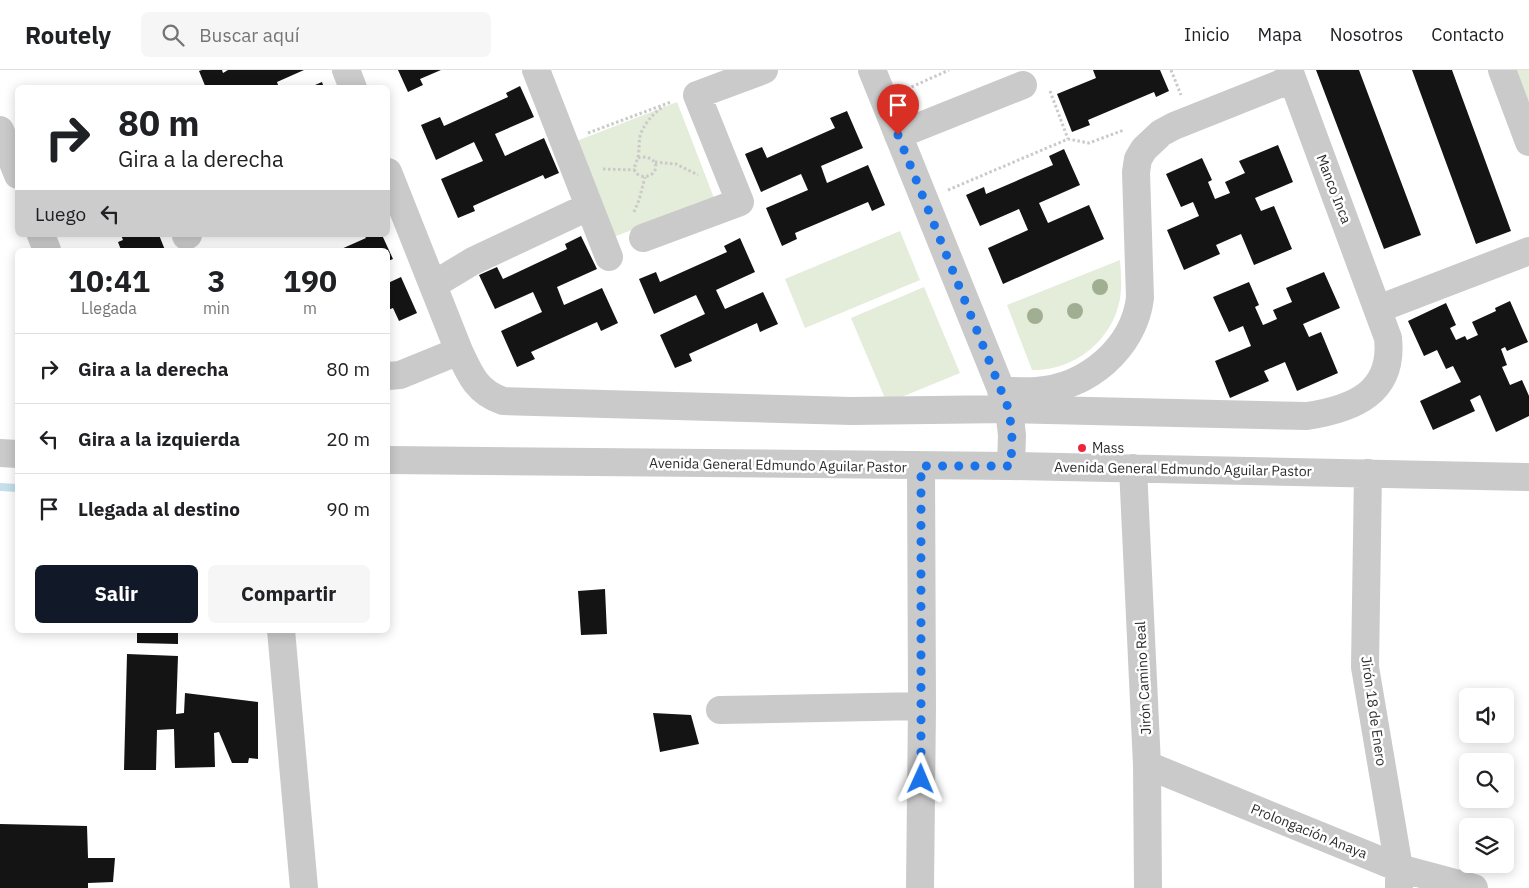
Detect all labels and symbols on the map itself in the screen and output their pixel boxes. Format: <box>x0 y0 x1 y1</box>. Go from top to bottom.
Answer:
pin <box>877 84 919 135</box>
street label: Manco Inca <box>1313 152 1356 227</box>
place label: Mass <box>1092 439 1125 457</box>
marker: Mass <box>1076 442 1088 454</box>
street label: Avenida General Edmundo Aguilar Pastor <box>649 454 907 476</box>
street label: Avenida General Edmundo Aguilar Pastor <box>1054 458 1312 480</box>
street label: Jirón Camino Real <box>1131 621 1155 735</box>
street label: Jirón 18 de Enero <box>1357 655 1391 767</box>
position arrow <box>894 752 946 804</box>
street label: Prolongación Anaya <box>1248 799 1370 863</box>

